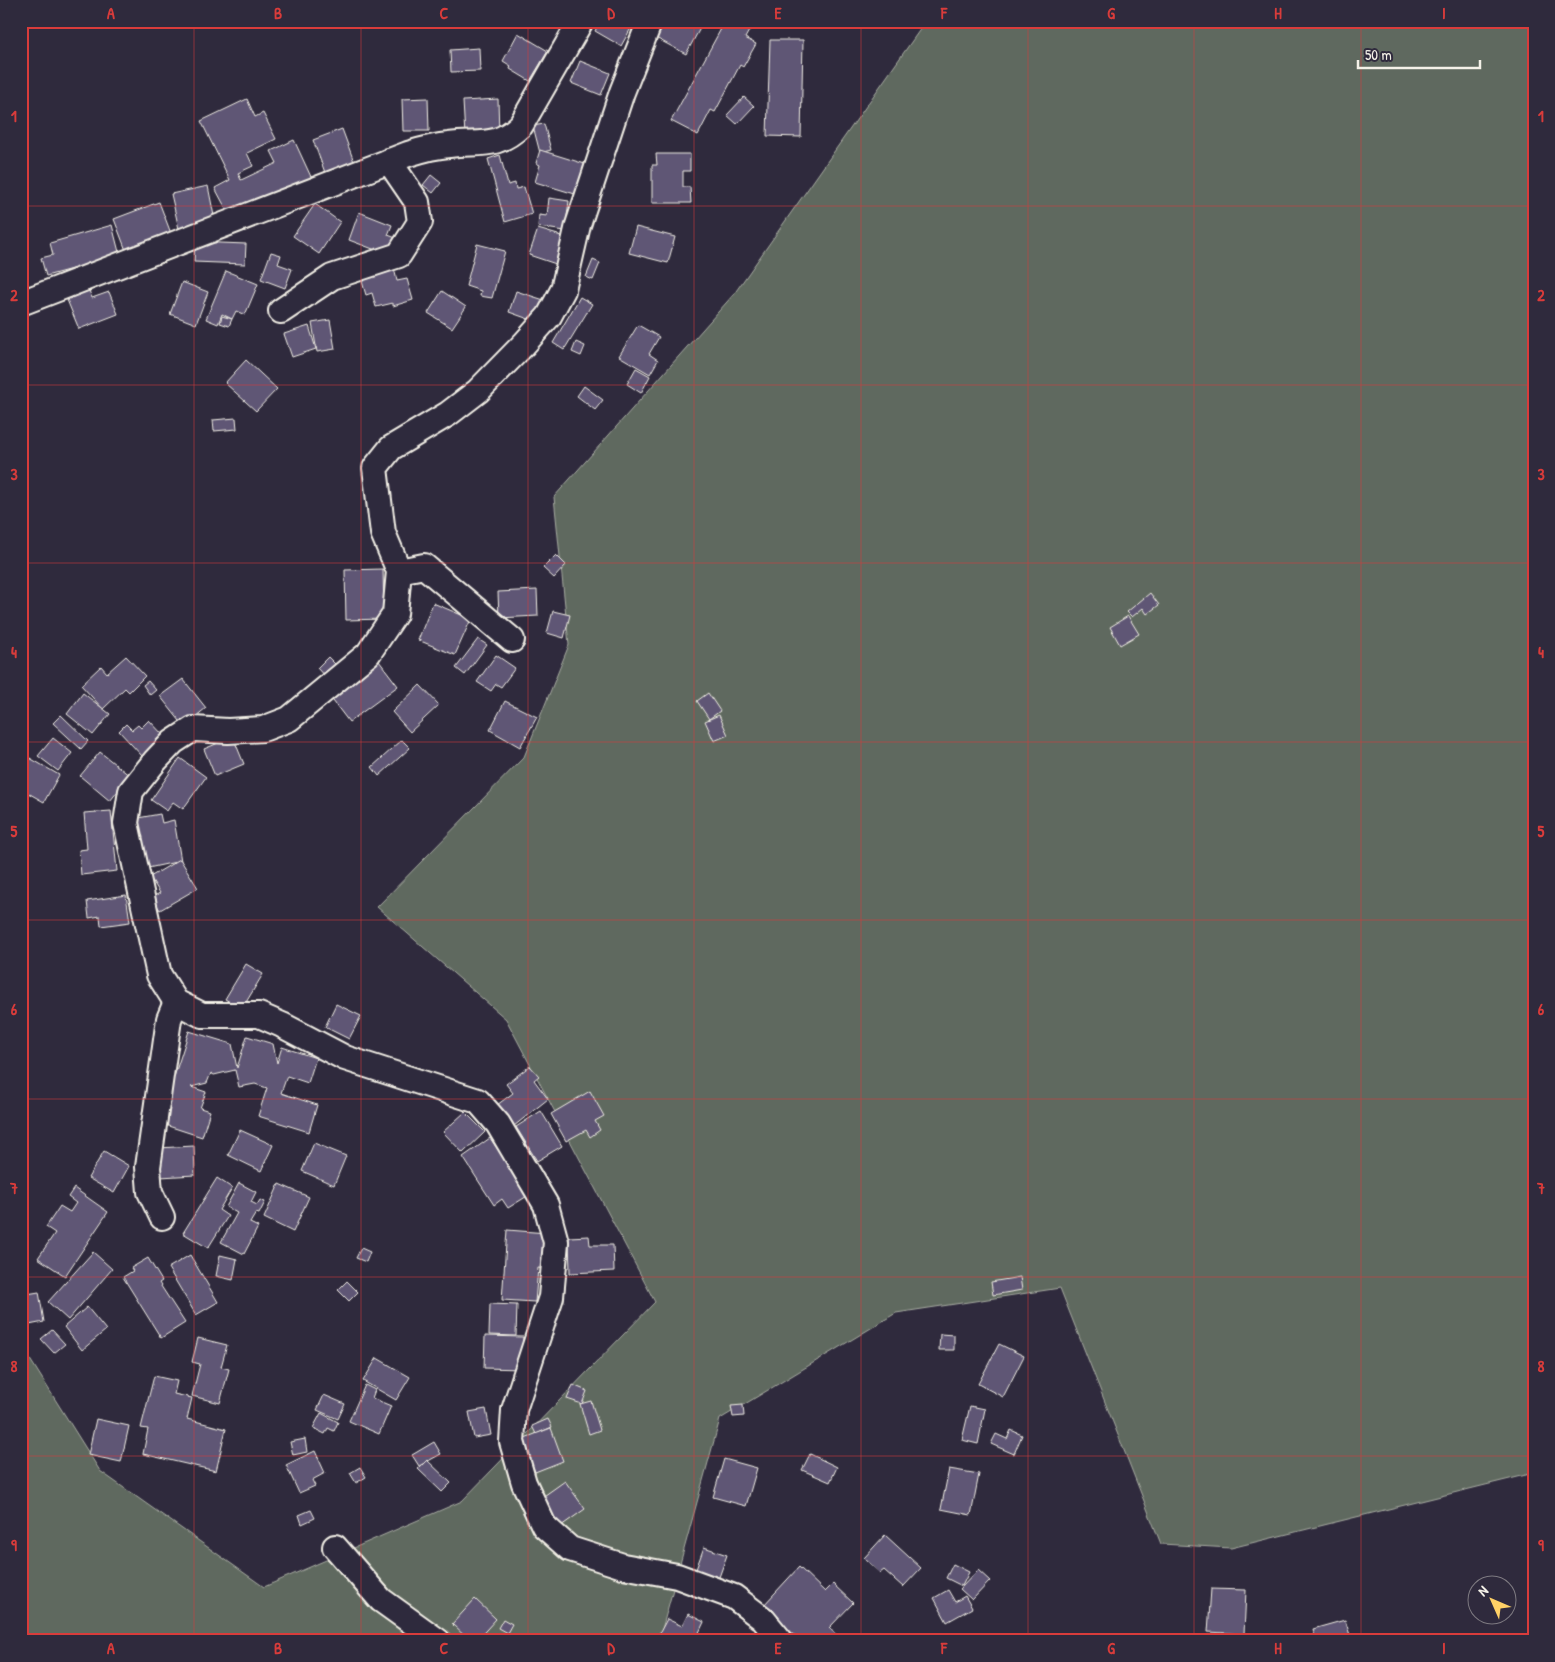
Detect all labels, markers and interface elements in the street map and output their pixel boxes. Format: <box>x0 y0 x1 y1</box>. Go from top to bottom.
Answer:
text: A <box>107 2 115 24</box>
text: B <box>274 2 282 24</box>
text: C <box>440 2 449 24</box>
text: D <box>607 2 615 24</box>
text: E <box>774 2 782 24</box>
text: F <box>940 2 948 24</box>
text: G <box>1107 2 1115 24</box>
text: H <box>1274 2 1282 24</box>
text: I <box>1442 2 1446 24</box>
scale bar <box>1358 38 1480 70</box>
text: 50 m <box>1365 44 1392 65</box>
text: 1 <box>11 105 17 127</box>
text: 1 <box>1538 105 1544 127</box>
text: 2 <box>10 284 18 306</box>
text: 2 <box>1537 284 1545 306</box>
text: 3 <box>10 463 18 485</box>
text: 3 <box>1537 463 1545 485</box>
text: 4 <box>11 641 17 663</box>
text: 4 <box>1538 641 1544 663</box>
text: 5 <box>11 820 18 842</box>
text: 5 <box>1538 820 1545 842</box>
text: 6 <box>11 998 18 1020</box>
text: 6 <box>1538 998 1545 1020</box>
text: 7 <box>9 1177 18 1199</box>
text: 7 <box>1536 1177 1545 1199</box>
text: 8 <box>11 1355 18 1377</box>
text: 8 <box>1538 1355 1545 1377</box>
text: 9 <box>11 1534 17 1556</box>
text: 9 <box>1538 1534 1544 1556</box>
north arrow <box>1468 1574 1518 1624</box>
text: N <box>1473 1581 1492 1600</box>
text: A <box>107 1637 115 1659</box>
text: B <box>274 1637 282 1659</box>
text: C <box>440 1637 449 1659</box>
text: D <box>607 1637 615 1659</box>
text: E <box>774 1637 782 1659</box>
text: F <box>940 1637 948 1659</box>
text: G <box>1107 1637 1115 1659</box>
text: H <box>1274 1637 1282 1659</box>
text: I <box>1442 1637 1446 1659</box>

